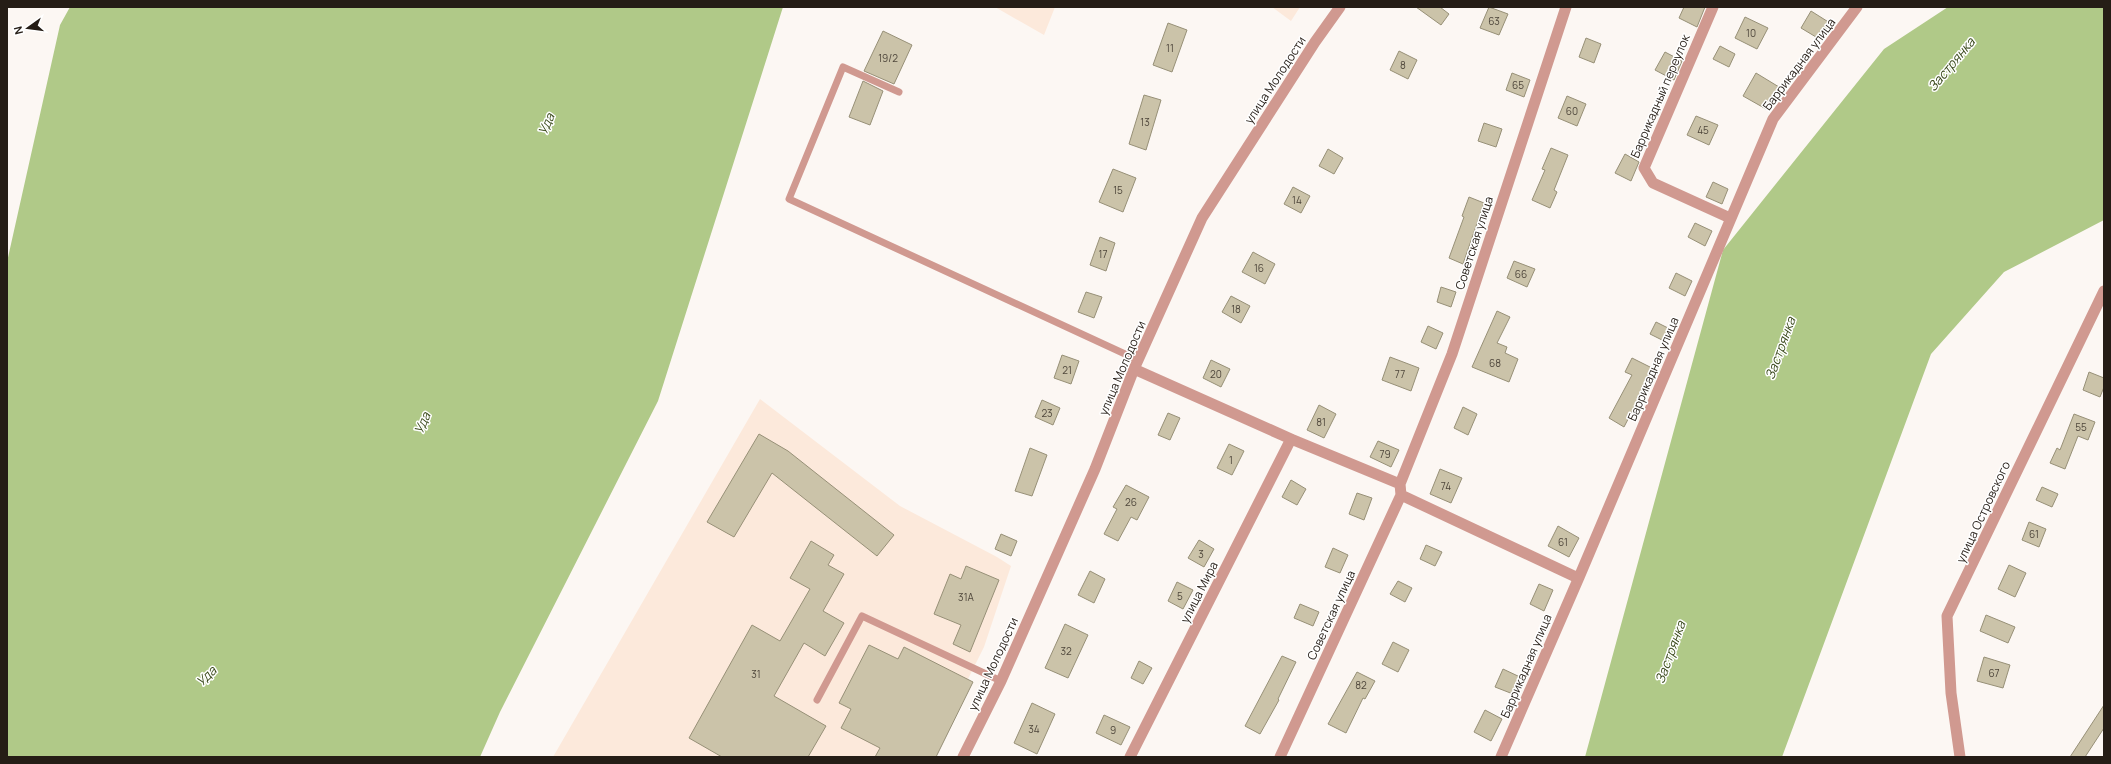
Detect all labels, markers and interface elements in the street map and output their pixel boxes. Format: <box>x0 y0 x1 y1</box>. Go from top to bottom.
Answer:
north arrow <box>8 8 48 48</box>
house number: 63 <box>1488 14 1500 28</box>
street label: Баррикадная улица <box>1759 14 1839 114</box>
text: N <box>10 25 26 36</box>
house number: 10 <box>1746 26 1756 40</box>
street label: Баррикадный переулок <box>1626 31 1694 161</box>
street label: улица Молодости <box>1240 33 1310 127</box>
water label: Застрянка <box>1923 33 1979 95</box>
house number: 11 <box>1166 41 1174 55</box>
house number: 19/2 <box>878 51 898 65</box>
house number: 8 <box>1400 58 1406 72</box>
house number: 65 <box>1512 78 1524 92</box>
house number: 60 <box>1566 104 1578 118</box>
water label: Уда <box>533 110 559 138</box>
house number: 13 <box>1140 115 1150 129</box>
house number: 45 <box>1697 123 1709 137</box>
house number: 15 <box>1113 183 1123 197</box>
house number: 14 <box>1292 193 1302 207</box>
street label: Советская улица <box>1451 194 1497 292</box>
house number: 17 <box>1099 247 1107 261</box>
house number: 16 <box>1254 261 1264 275</box>
house number: 66 <box>1515 267 1527 281</box>
house number: 18 <box>1231 302 1241 316</box>
street label: Баррикадная улица <box>1623 314 1683 424</box>
water label: Застрянка <box>1760 314 1800 382</box>
street label: улица Молодости <box>1094 318 1150 418</box>
house number: 68 <box>1489 356 1501 370</box>
house number: 21 <box>1062 363 1072 377</box>
house number: 20 <box>1210 367 1222 381</box>
house number: 77 <box>1395 367 1405 381</box>
house number: 23 <box>1041 406 1053 420</box>
water label: Уда <box>409 409 435 437</box>
house number: 81 <box>1316 415 1326 429</box>
house number: 55 <box>2075 420 2087 434</box>
house number: 79 <box>1379 447 1391 461</box>
house number: 1 <box>1229 453 1233 467</box>
street label: улица Островского <box>1952 458 2014 566</box>
house number: 74 <box>1441 479 1451 493</box>
house number: 26 <box>1125 495 1137 509</box>
house number: 61 <box>2029 527 2039 541</box>
house number: 61 <box>1558 535 1568 549</box>
house number: 3 <box>1198 547 1204 561</box>
street label: улица Мира <box>1176 558 1222 626</box>
street label: Советская улица <box>1303 567 1359 663</box>
house number: 5 <box>1177 589 1183 603</box>
house number: 31А <box>958 590 975 604</box>
street label: Баррикадная улица <box>1496 611 1556 721</box>
street label: улица Молодости <box>964 615 1022 713</box>
water label: Застрянка <box>1650 618 1690 686</box>
house number: 32 <box>1060 644 1072 658</box>
water label: Уда <box>192 661 221 690</box>
house number: 67 <box>1988 666 2000 680</box>
house number: 31 <box>751 667 761 681</box>
house number: 82 <box>1355 678 1367 692</box>
house number: 34 <box>1028 722 1040 736</box>
house number: 9 <box>1110 723 1116 737</box>

